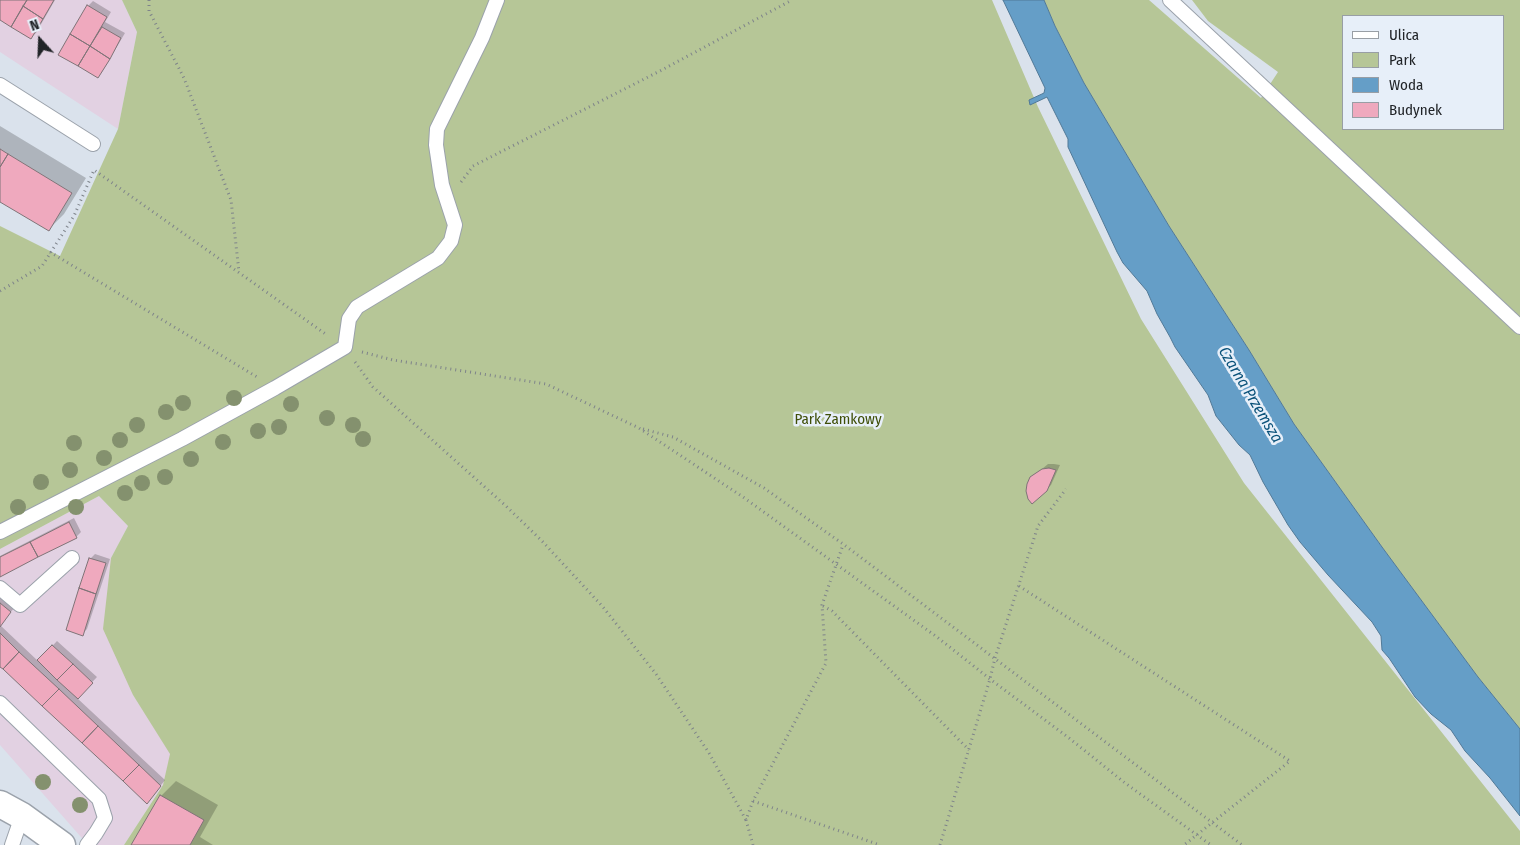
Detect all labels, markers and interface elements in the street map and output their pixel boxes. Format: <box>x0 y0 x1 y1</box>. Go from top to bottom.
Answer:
north arrow <box>15 15 65 65</box>
legend <box>1342 15 1505 130</box>
text: N <box>28 16 42 35</box>
text: Ulica <box>1389 26 1419 44</box>
text: Park <box>1389 51 1416 69</box>
text: Woda <box>1389 76 1423 94</box>
text: Budynek <box>1389 101 1442 119</box>
water label: Czarna Przemsza <box>1214 343 1286 447</box>
park label: Park Zamkowy <box>794 411 882 429</box>

